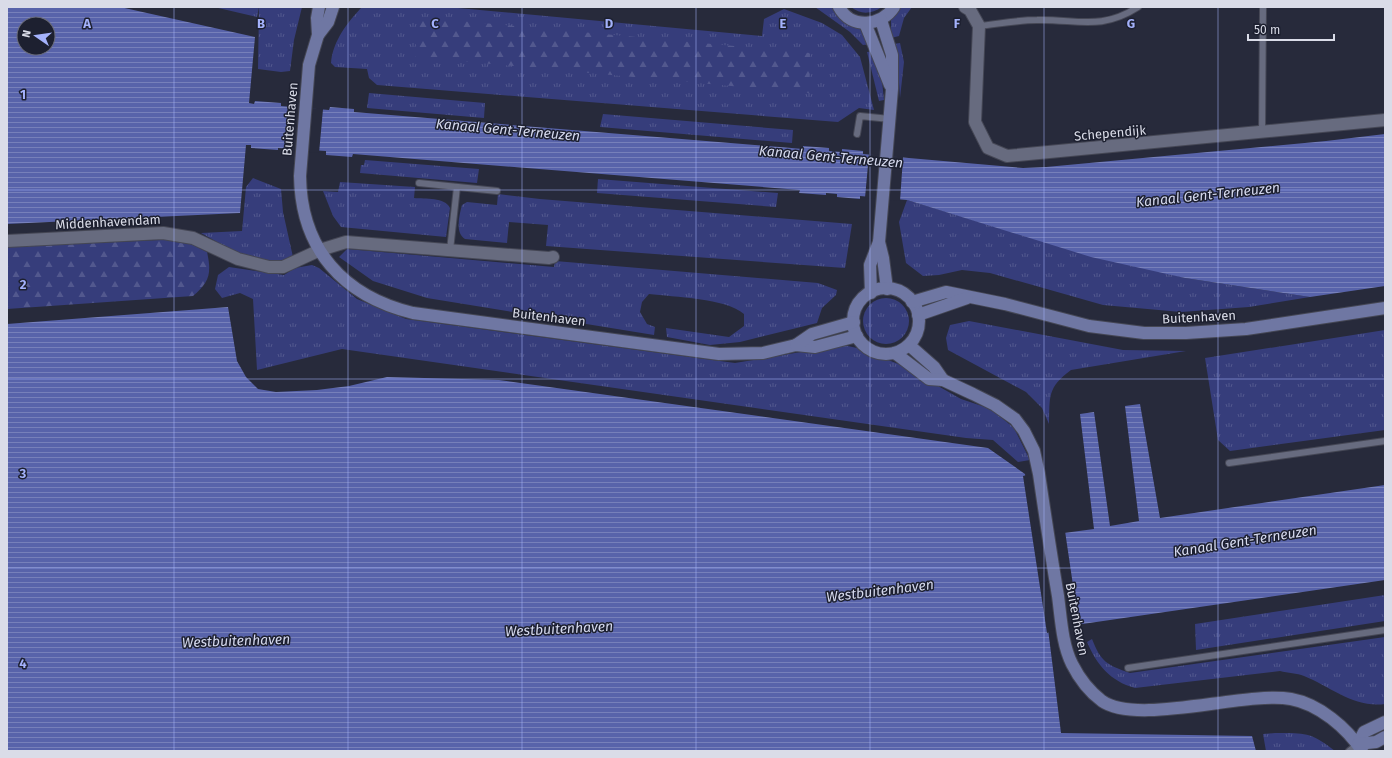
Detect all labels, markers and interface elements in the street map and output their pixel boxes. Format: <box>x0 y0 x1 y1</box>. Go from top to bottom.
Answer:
north arrow <box>16 16 56 56</box>
text: A <box>82 16 91 31</box>
text: B <box>257 16 265 31</box>
text: C <box>431 16 439 31</box>
text: D <box>605 16 614 31</box>
text: E <box>780 16 787 31</box>
text: F <box>954 16 961 31</box>
text: G <box>1127 16 1135 31</box>
scale bar <box>1248 16 1334 42</box>
text: 50 m <box>1254 23 1280 37</box>
text: N <box>20 29 34 39</box>
street label: Buitenhaven <box>279 82 301 156</box>
text: 1 <box>20 87 26 102</box>
water label: Kanaal Gent-Terneuzen <box>435 115 581 145</box>
street label: Schependijk <box>1073 122 1147 144</box>
water label: Kanaal Gent-Terneuzen <box>758 142 904 172</box>
water label: Kanaal Gent-Terneuzen <box>1135 179 1281 211</box>
street label: Middenhavendam <box>55 212 161 232</box>
text: 2 <box>20 277 27 292</box>
street label: Buitenhaven <box>511 305 587 329</box>
street label: Buitenhaven <box>1162 308 1236 326</box>
text: 3 <box>19 466 27 481</box>
water label: Kanaal Gent-Terneuzen <box>1172 521 1318 561</box>
water label: Westbuitenhaven <box>825 576 935 606</box>
street label: Buitenhaven <box>1063 581 1091 657</box>
water label: Westbuitenhaven <box>504 618 614 640</box>
water label: Westbuitenhaven <box>182 631 290 651</box>
text: 4 <box>19 656 27 671</box>

